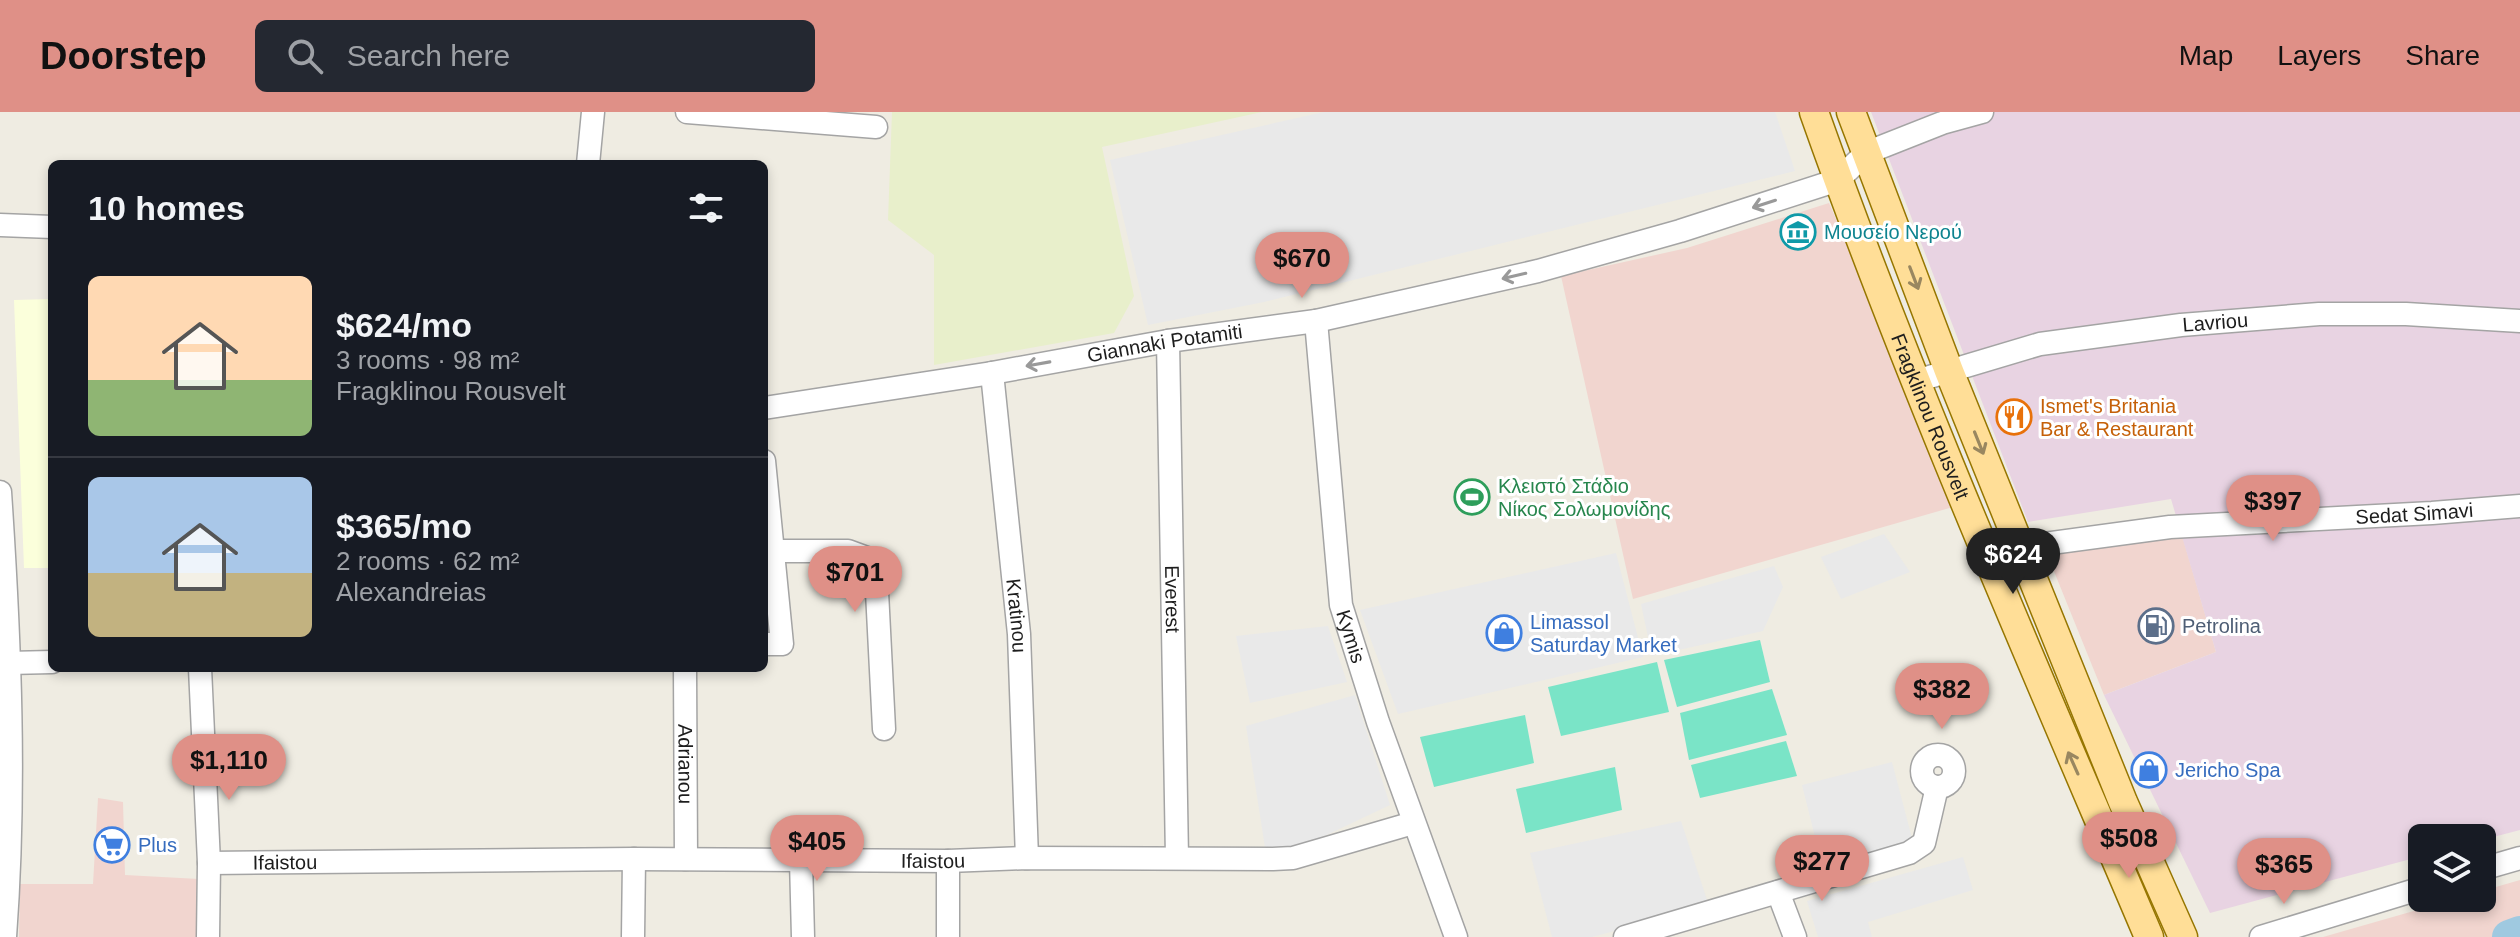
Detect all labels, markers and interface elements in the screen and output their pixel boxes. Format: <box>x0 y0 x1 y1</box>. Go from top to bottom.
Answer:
search box <box>255 20 815 92</box>
icon: search <box>283 34 327 78</box>
text: Doorstep <box>40 35 207 77</box>
text: Search here <box>347 39 510 72</box>
text: Map <box>2179 40 2233 71</box>
text: Layers <box>2277 40 2361 71</box>
text: Share <box>2405 40 2480 71</box>
icon: filters <box>684 186 728 230</box>
text: 10 homes <box>88 189 245 227</box>
one-way arrow <box>1751 198 1776 213</box>
museum icon: Μουσείο Νερού <box>1779 213 1817 251</box>
place label: Μουσείο Νερού <box>1824 221 1962 243</box>
pin: $670 <box>1255 232 1349 300</box>
text: $670 <box>1273 243 1331 273</box>
one-way arrow <box>1908 265 1922 290</box>
one-way arrow <box>1502 269 1527 284</box>
text: $624/mo <box>336 306 472 344</box>
icon: home <box>152 308 248 404</box>
street label: Lavriou <box>2182 309 2249 336</box>
street label: Giannaki Potamiti <box>1085 320 1244 366</box>
street label: Fragklinou Rousvelt <box>1887 330 1974 503</box>
text: 3 rooms · 98 m² <box>336 345 520 375</box>
one-way arrow <box>1026 358 1052 373</box>
text: Fragklinou Rousvelt <box>336 376 566 406</box>
place label: Ismet's Britania Bar & Restaurant <box>2040 395 2194 440</box>
restaurant icon: Ismet's Britania Bar & Restaurant <box>1995 398 2033 436</box>
one-way arrow <box>1973 430 1987 455</box>
place label: Κλειστό Στάδιο Νίκος Σολωμονίδης <box>1498 475 1671 520</box>
pin: $397 <box>2226 475 2320 543</box>
sports icon: Κλειστό Στάδιο Νίκος Σολωμονίδης <box>1453 478 1491 516</box>
text: $397 <box>2244 486 2302 516</box>
street label: Sedat Simavi <box>2355 499 2474 528</box>
text: $365/mo <box>336 507 472 545</box>
icon: home <box>152 509 248 605</box>
pin: $624 <box>1966 528 2060 596</box>
text: $624 <box>1984 539 2042 569</box>
text: 2 rooms · 62 m² <box>336 546 520 576</box>
pin: $701 <box>808 546 902 614</box>
text: $701 <box>826 557 884 587</box>
street label: Everest <box>1161 565 1184 633</box>
text: Alexandreias <box>336 577 486 607</box>
street label: Kratinou <box>1002 578 1031 653</box>
street label: Kymis <box>1332 607 1370 666</box>
fuel station icon: Petrolina <box>2137 607 2175 645</box>
place label: Limassol Saturday Market <box>1530 611 1677 656</box>
shop icon: Limassol Saturday Market <box>1485 614 1523 652</box>
place label: Petrolina <box>2182 615 2262 637</box>
pin: $382 <box>1895 663 1989 731</box>
text: $382 <box>1913 674 1971 704</box>
street label: Adrianou <box>674 724 697 804</box>
pin: $1,110 <box>164 734 294 802</box>
text: $1,110 <box>190 745 268 775</box>
one-way arrow <box>2065 751 2080 776</box>
shop icon: Jericho Spa <box>2130 751 2168 789</box>
place label: Jericho Spa <box>2175 759 2281 781</box>
pin: $508 <box>2082 812 2176 880</box>
pin: $405 <box>770 815 864 883</box>
text: $508 <box>2100 823 2158 853</box>
map controls <box>2408 824 2496 912</box>
button: layers <box>2408 824 2496 912</box>
supermarket icon: Plus <box>93 826 131 864</box>
text: $405 <box>788 826 846 856</box>
place label: Plus <box>138 834 177 856</box>
pin: $277 <box>1775 835 1869 903</box>
pin: $365 <box>2237 838 2331 906</box>
text: $277 <box>1793 846 1851 876</box>
street label: Ifaistou <box>901 849 966 872</box>
text: $365 <box>2255 849 2313 879</box>
street label: Ifaistou <box>253 851 317 874</box>

